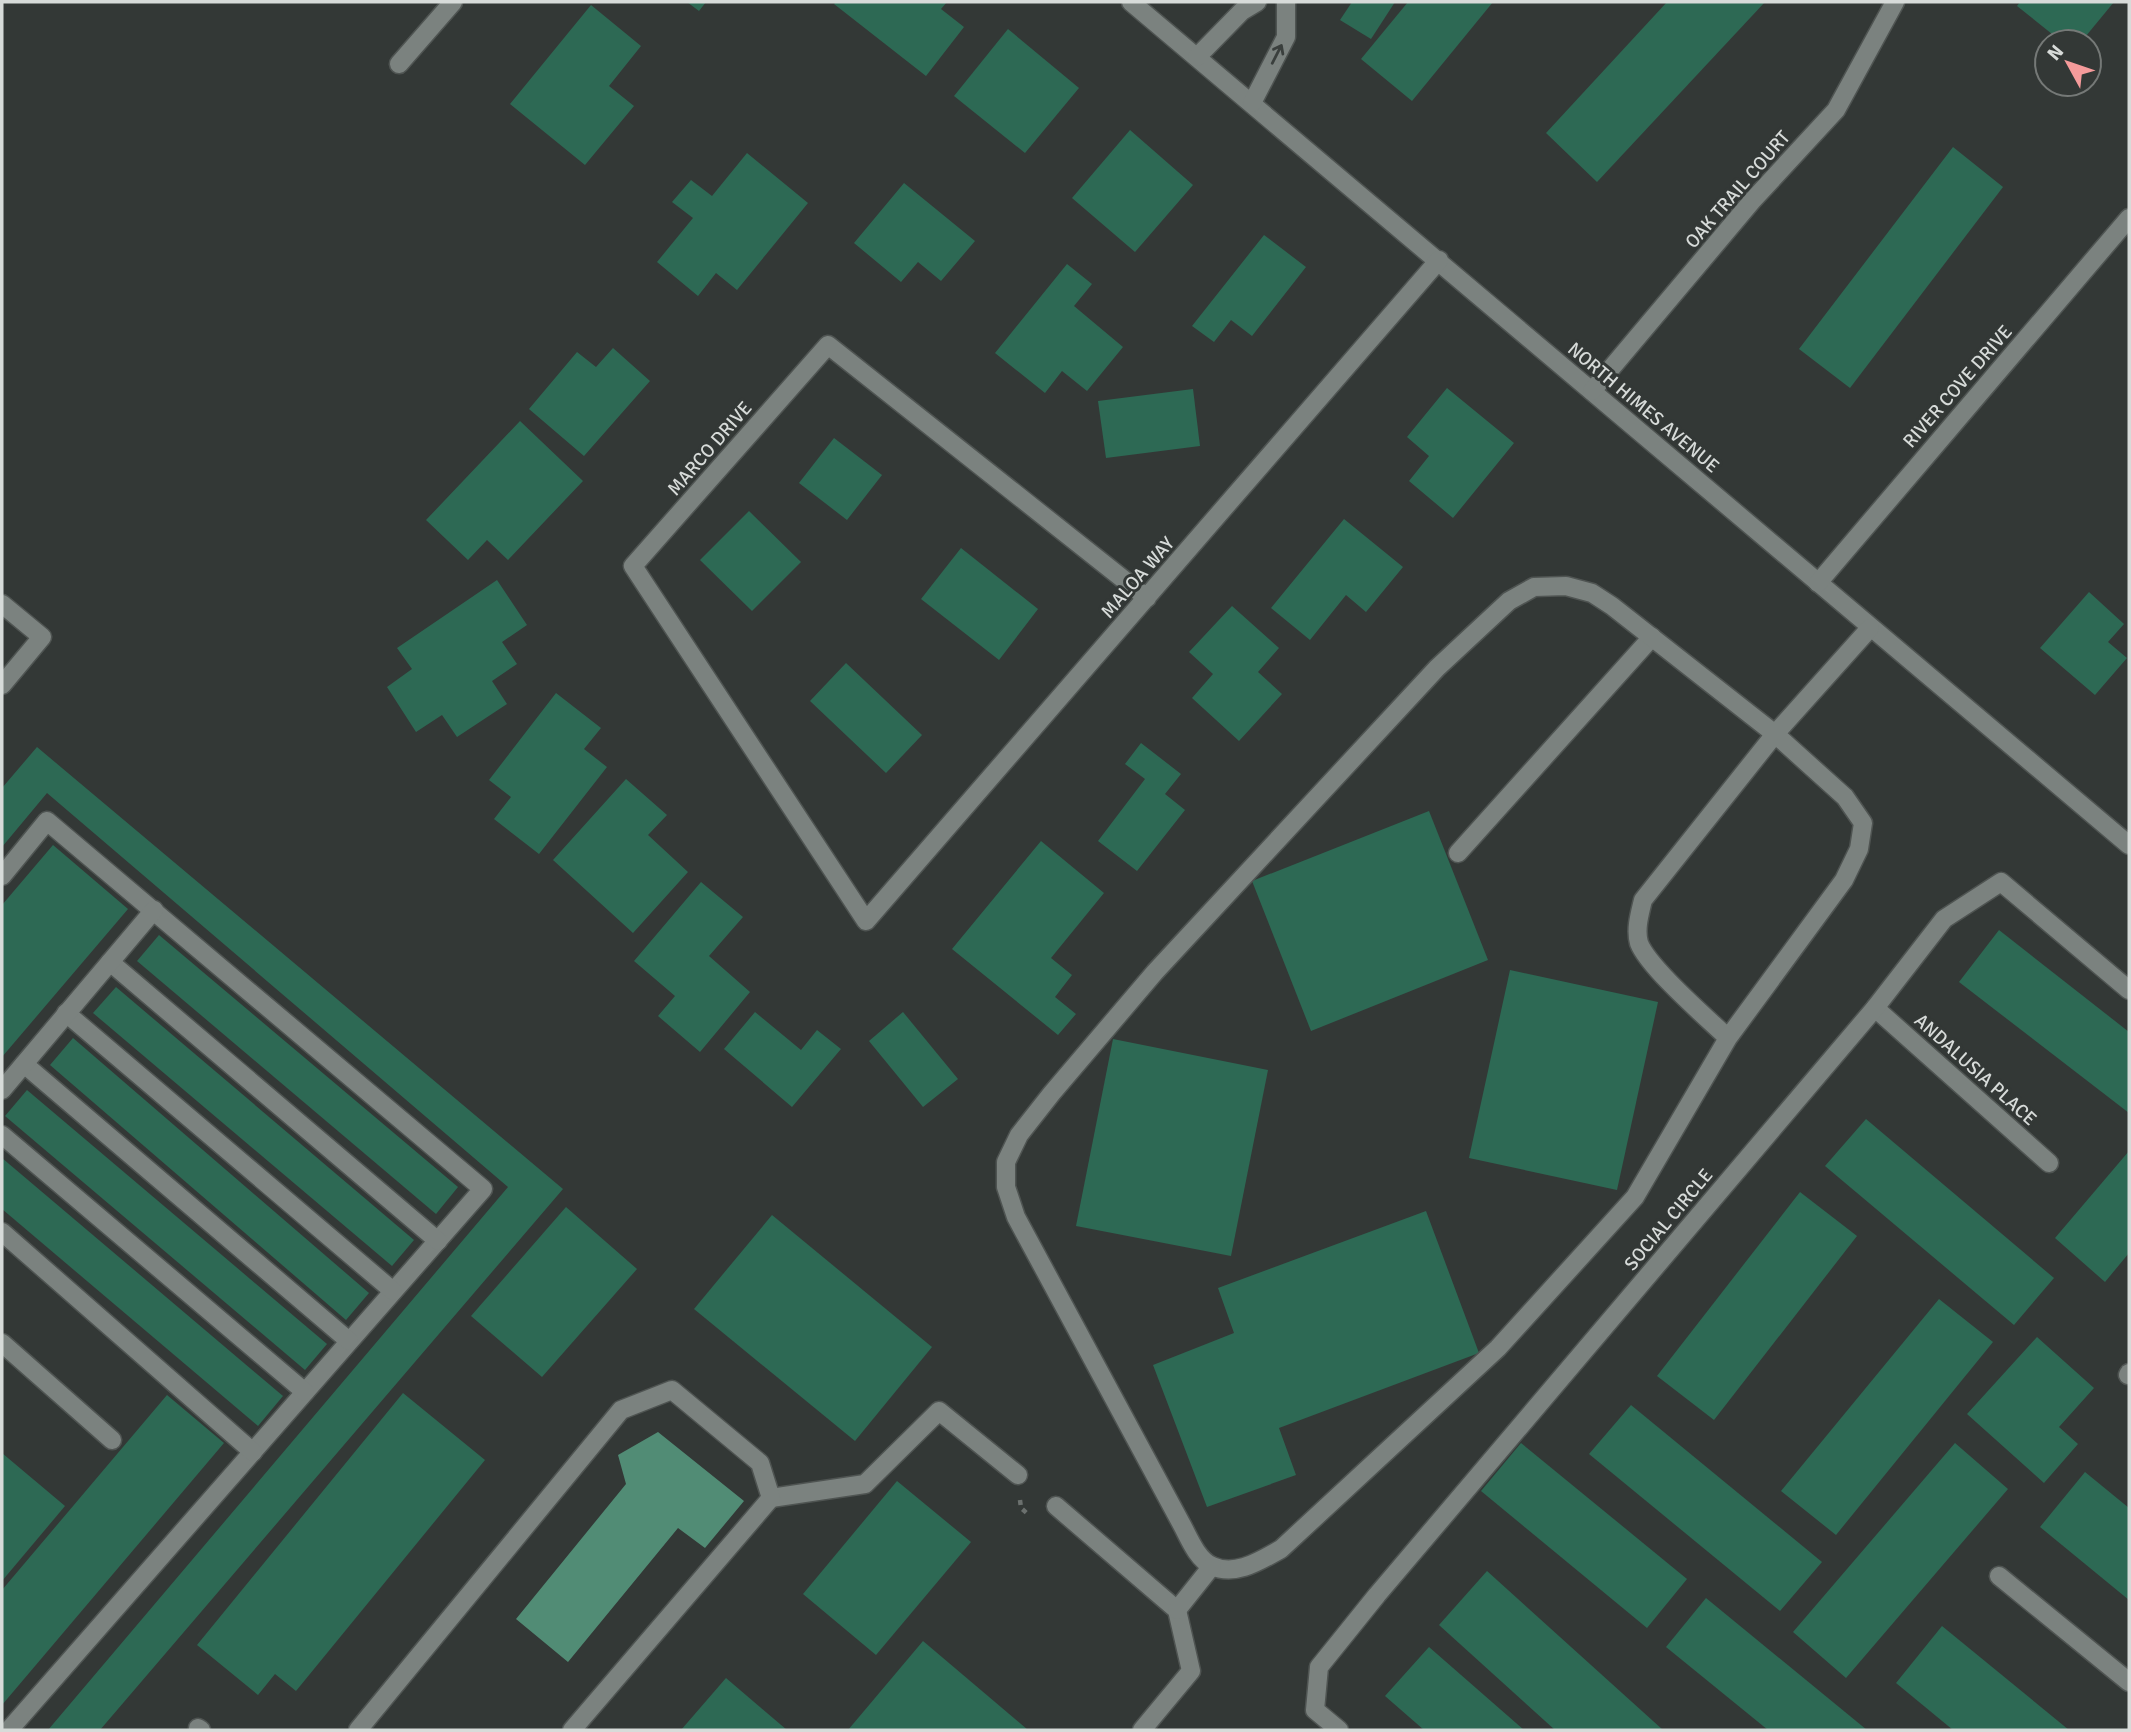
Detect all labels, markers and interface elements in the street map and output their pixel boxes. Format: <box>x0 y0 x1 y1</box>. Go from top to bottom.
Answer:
north arrow <box>2033 28 2103 98</box>
text: N <box>2042 40 2069 65</box>
one-way arrow <box>1271 45 1285 65</box>
street label: OAK TRAIL COURT <box>1680 125 1796 253</box>
street label: RIVER COVE DRIVE <box>1898 320 2018 453</box>
street label: NORTH HIMES AVENUE <box>1563 337 1724 478</box>
street label: MARCO DRIVE <box>662 397 757 501</box>
street label: MALOA WAY <box>1096 532 1180 623</box>
street label: ANDALUSIA PLACE <box>1909 1009 2041 1131</box>
street label: SOCIAL CIRCLE <box>1619 1164 1718 1275</box>

